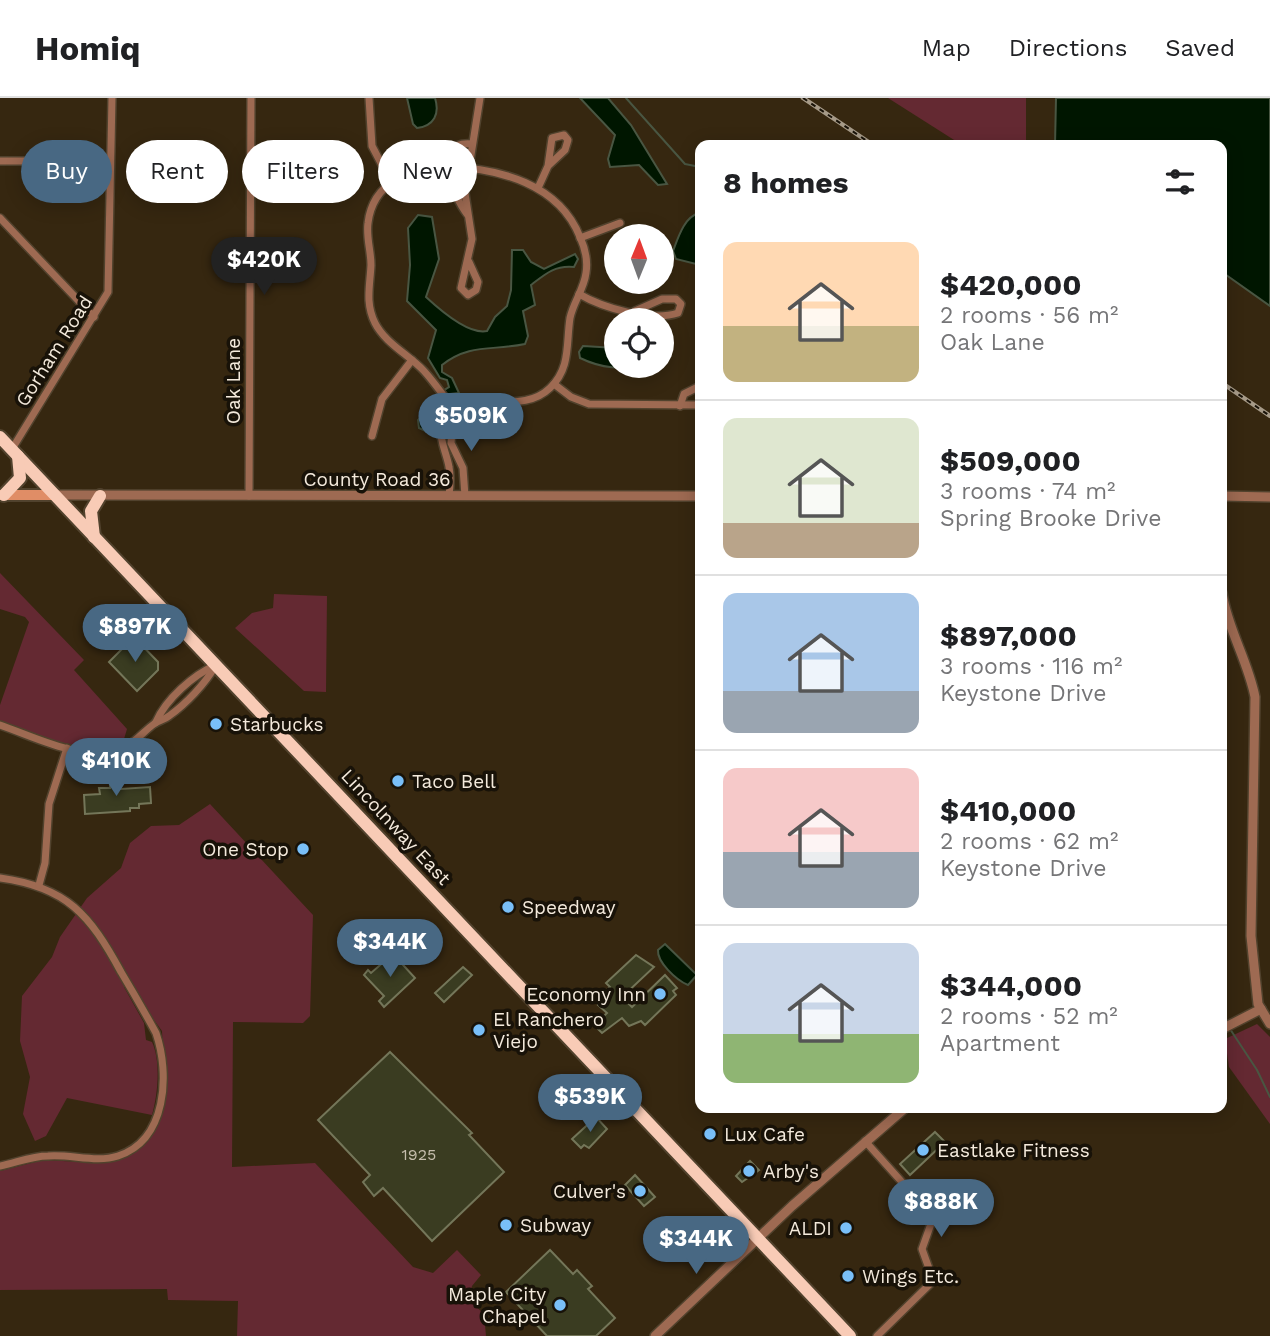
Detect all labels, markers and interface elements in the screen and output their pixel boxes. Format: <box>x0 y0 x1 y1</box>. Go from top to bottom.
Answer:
text: Homiq <box>35 29 141 68</box>
text: Map <box>922 34 971 62</box>
text: Directions <box>1009 34 1127 62</box>
text: Saved <box>1165 34 1235 62</box>
chip: Buy <box>21 140 112 203</box>
chip: Rent <box>126 140 228 203</box>
chip: Filters <box>242 140 364 203</box>
chip: New <box>378 140 477 203</box>
icon: filters <box>1161 163 1199 201</box>
text: 8 homes <box>723 165 849 200</box>
north arrow <box>604 224 674 294</box>
map controls <box>604 224 674 378</box>
pin: $420K <box>215 238 313 297</box>
text: $420K <box>227 246 301 273</box>
text: $420,000 <box>940 267 1082 302</box>
icon: home <box>779 270 863 354</box>
street label: Gorham Road <box>11 291 97 411</box>
text: 2 rooms · 56 m² <box>940 302 1118 329</box>
button: locate <box>604 308 674 378</box>
text: Oak Lane <box>940 329 1045 356</box>
street label: Oak Lane <box>222 338 245 424</box>
pin: $509K <box>422 394 520 453</box>
text: $509K <box>434 402 508 429</box>
text: $509,000 <box>940 443 1081 478</box>
icon: home <box>779 446 863 530</box>
street label: County Road 36 <box>303 468 451 491</box>
text: 3 rooms · 74 m² <box>940 478 1115 505</box>
text: Spring Brooke Drive <box>940 505 1161 532</box>
pin: $897K <box>86 604 184 664</box>
text: $897K <box>99 613 171 640</box>
text: $897,000 <box>940 618 1077 653</box>
icon: home <box>779 621 863 705</box>
text: 3 rooms · 116 m² <box>940 653 1122 680</box>
text: Keystone Drive <box>940 680 1107 707</box>
place label: Starbucks <box>230 713 324 736</box>
marker: Starbucks <box>208 716 224 732</box>
pin: $410K <box>67 738 165 798</box>
text: $410K <box>81 747 151 774</box>
street label: Lincolnway East <box>336 764 456 890</box>
place label: Taco Bell <box>412 770 496 793</box>
marker: Taco Bell <box>390 773 406 789</box>
text: $410,000 <box>940 793 1076 828</box>
icon: home <box>779 796 863 880</box>
text: 2 rooms · 62 m² <box>940 828 1118 855</box>
place label: One Stop <box>202 838 289 861</box>
marker: One Stop <box>295 841 311 857</box>
text: Keystone Drive <box>940 855 1107 882</box>
place label: Speedway <box>522 896 616 919</box>
marker: Speedway <box>500 899 516 915</box>
pin: $344K <box>341 920 439 979</box>
text: $344K <box>353 928 427 955</box>
text: $344,000 <box>940 968 1082 1003</box>
icon: home <box>779 971 863 1055</box>
place label: Economy Inn <box>526 983 646 1006</box>
marker: Economy Inn <box>652 986 668 1002</box>
text: 2 rooms · 52 m² <box>940 1003 1118 1030</box>
place label: El Ranchero Viejo <box>493 1008 604 1053</box>
marker: El Ranchero Viejo <box>471 1022 487 1038</box>
text: Apartment <box>940 1030 1060 1057</box>
pin: $539K <box>541 1074 639 1134</box>
text: $539K <box>554 1083 626 1110</box>
place label: Lux Cafe <box>724 1123 805 1146</box>
marker: Lux Cafe <box>702 1126 718 1142</box>
place label: Eastlake Fitness <box>937 1139 1090 1162</box>
marker: Eastlake Fitness <box>915 1142 931 1158</box>
house number: 1925 <box>402 1145 436 1164</box>
place label: Arby's <box>763 1160 819 1183</box>
marker: Arby's <box>741 1163 757 1179</box>
place label: Culver's <box>553 1180 626 1203</box>
pin: $888K <box>892 1180 990 1239</box>
marker: Culver's <box>632 1183 648 1199</box>
text: $888K <box>904 1188 978 1215</box>
place label: Subway <box>520 1214 591 1237</box>
pin: $344K <box>647 1216 745 1276</box>
marker: Subway <box>498 1217 514 1233</box>
place label: ALDI <box>789 1217 832 1240</box>
marker: ALDI <box>838 1220 854 1236</box>
text: $344K <box>659 1225 733 1252</box>
place label: Wings Etc. <box>862 1265 959 1288</box>
marker: Wings Etc. <box>840 1268 856 1284</box>
place label: Maple City Chapel <box>448 1283 546 1328</box>
marker: Maple City Chapel <box>552 1297 568 1313</box>

